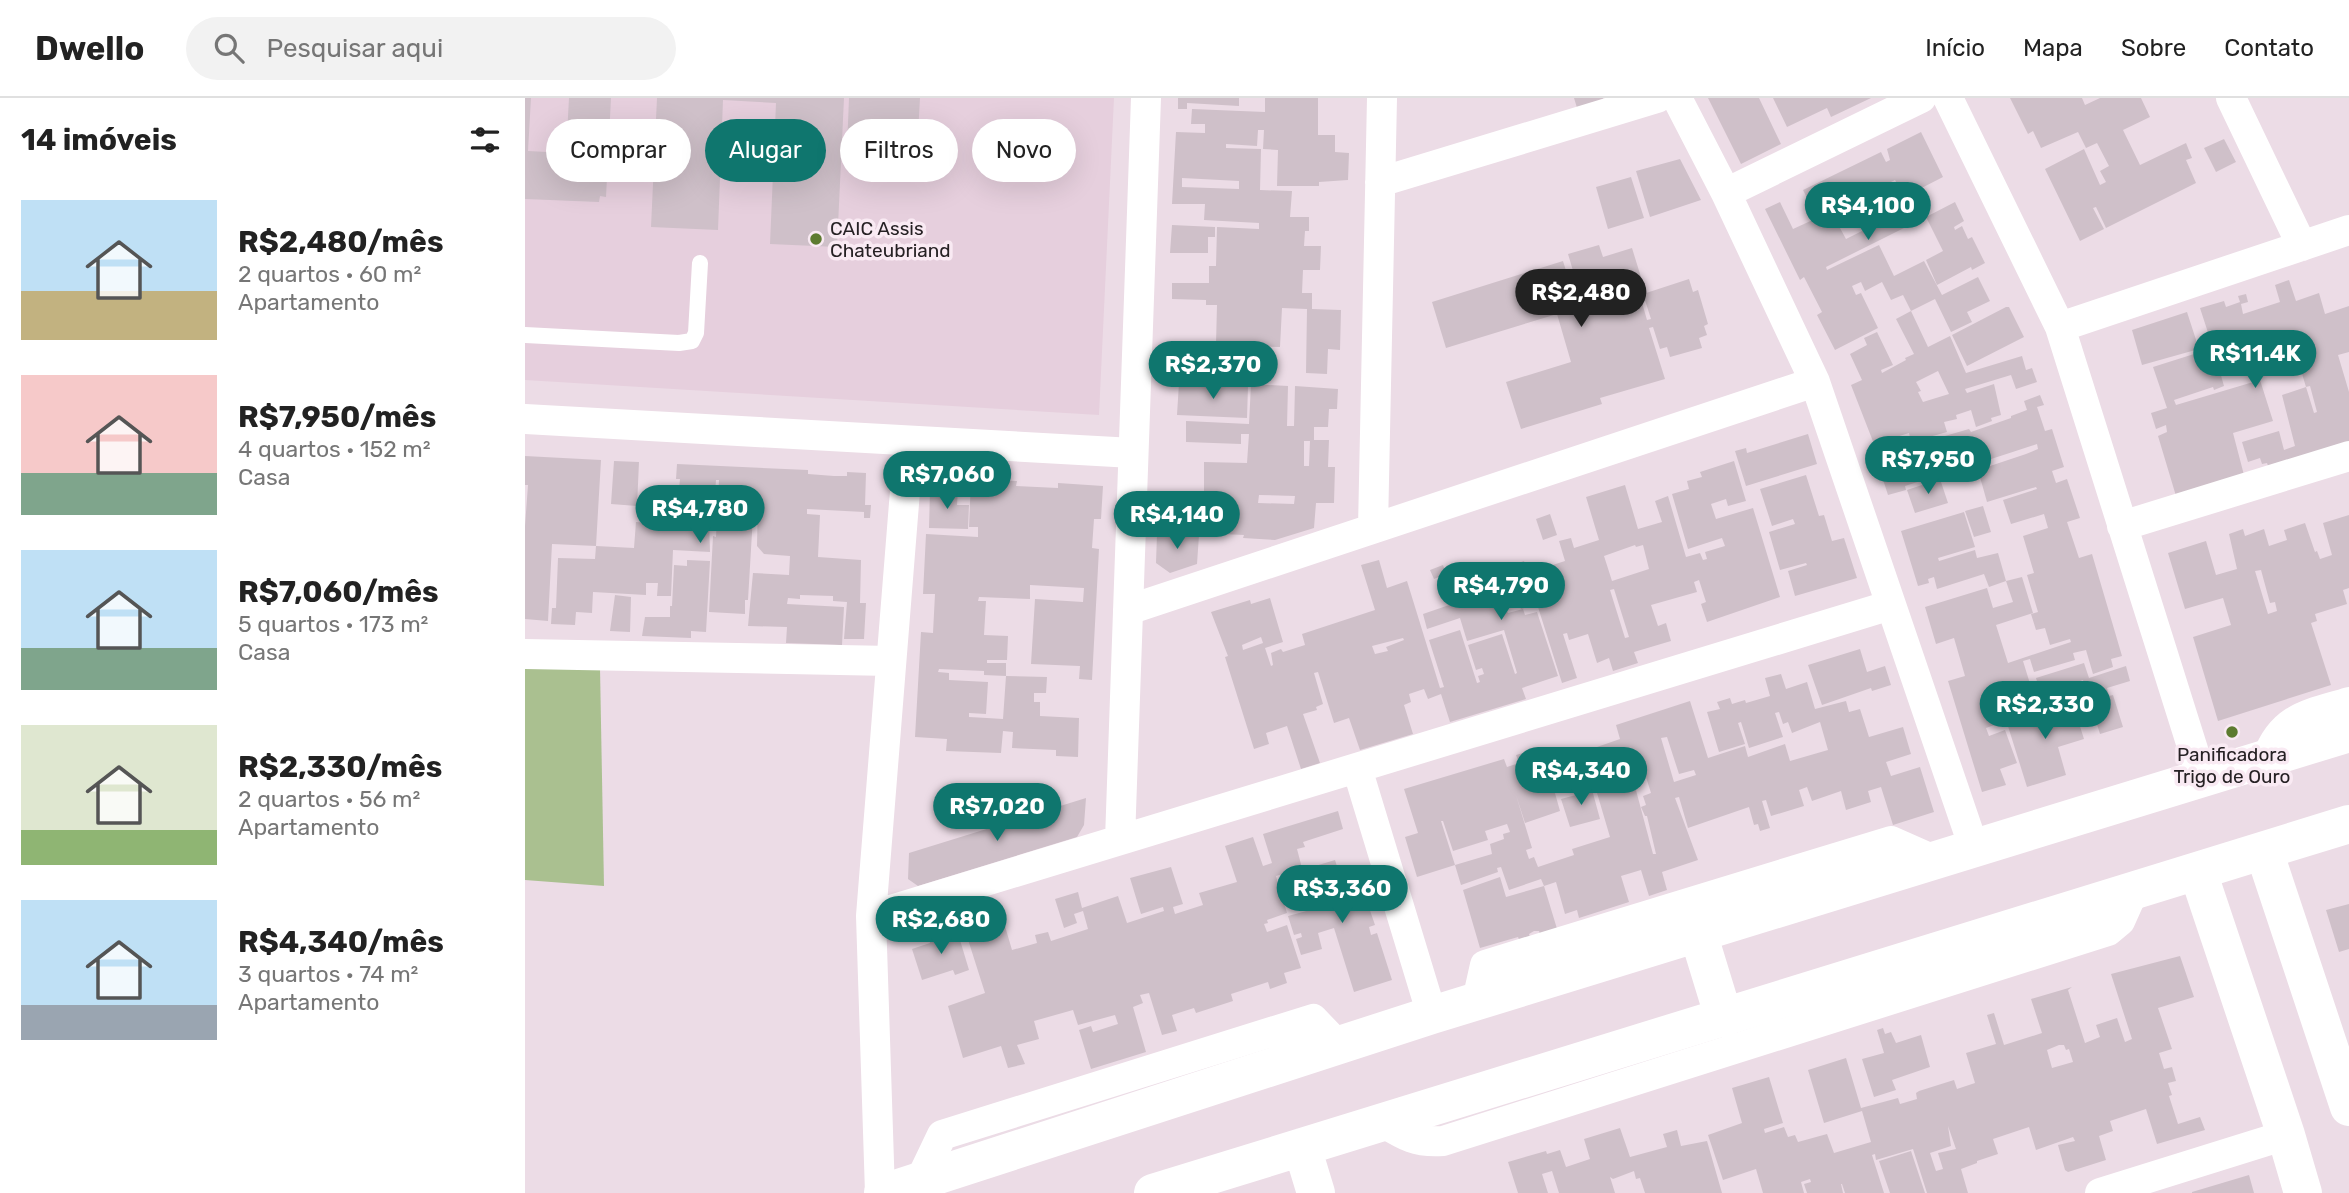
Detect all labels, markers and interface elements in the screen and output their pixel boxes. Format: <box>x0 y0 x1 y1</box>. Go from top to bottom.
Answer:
search box <box>186 17 676 80</box>
text: Dwello <box>35 29 144 68</box>
icon: search <box>210 29 248 67</box>
text: Pesquisar aqui <box>266 33 443 64</box>
text: Início <box>1925 34 1985 62</box>
text: Mapa <box>2023 34 2083 62</box>
text: Sobre <box>2121 34 2186 62</box>
text: Contato <box>2224 34 2314 62</box>
chip: Comprar <box>546 119 691 182</box>
chip: Alugar <box>705 119 826 182</box>
chip: Filtros <box>840 119 958 182</box>
chip: Novo <box>972 119 1076 182</box>
icon: filters <box>466 121 504 159</box>
text: 14 imóveis <box>21 122 177 158</box>
pin: R$4,100 <box>1803 183 1933 242</box>
text: R$4,100 <box>1821 191 1915 219</box>
place label: CAIC Assis Chateubriand <box>830 217 951 262</box>
text: R$2,480/mês <box>238 224 443 260</box>
icon: home <box>77 228 161 312</box>
marker: CAIC Assis Chateubriand <box>808 231 824 247</box>
text: 2 quartos · 60 m² <box>238 260 421 288</box>
pin: R$2,480 <box>1516 270 1646 329</box>
text: R$2,480 <box>1531 278 1631 306</box>
text: Apartamento <box>238 288 380 316</box>
pin: R$11.4K <box>2190 330 2320 390</box>
text: R$11.4K <box>2209 339 2301 367</box>
pin: R$2,370 <box>1148 342 1278 401</box>
text: R$2,370 <box>1165 350 1261 378</box>
text: R$7,950/mês <box>238 399 436 435</box>
icon: home <box>77 403 161 487</box>
text: 4 quartos · 152 m² <box>238 435 431 463</box>
pin: R$7,950 <box>1863 436 1993 496</box>
text: R$7,950 <box>1881 445 1975 473</box>
pin: R$7,060 <box>882 452 1012 511</box>
text: R$7,060 <box>899 460 995 488</box>
text: Casa <box>238 463 290 491</box>
pin: R$4,780 <box>635 486 765 545</box>
pin: R$4,140 <box>1112 491 1242 551</box>
text: R$4,780 <box>652 494 748 522</box>
text: R$4,140 <box>1130 500 1224 528</box>
pin: R$4,790 <box>1436 562 1566 622</box>
text: R$4,790 <box>1453 571 1549 599</box>
text: R$7,060/mês <box>238 574 439 610</box>
icon: home <box>77 578 161 662</box>
text: 5 quartos · 173 m² <box>238 610 428 638</box>
text: Casa <box>238 638 290 666</box>
pin: R$2,330 <box>1980 682 2110 741</box>
text: R$2,330 <box>1996 690 2094 718</box>
marker: Panificadora Trigo de Ouro <box>2224 724 2240 740</box>
place label: Panificadora Trigo de Ouro <box>2173 743 2291 788</box>
pin: R$4,340 <box>1516 748 1646 807</box>
text: R$2,330/mês <box>238 749 442 785</box>
icon: home <box>77 753 161 837</box>
text: R$4,340 <box>1531 756 1631 784</box>
pin: R$7,020 <box>932 784 1062 843</box>
text: 2 quartos · 56 m² <box>238 785 420 813</box>
text: R$7,020 <box>949 792 1045 820</box>
text: Apartamento <box>238 813 380 841</box>
pin: R$3,360 <box>1277 866 1407 925</box>
text: R$3,360 <box>1293 874 1391 902</box>
pin: R$2,680 <box>876 896 1006 956</box>
text: R$2,680 <box>892 905 990 933</box>
text: R$4,340/mês <box>238 924 444 960</box>
icon: home <box>77 928 161 1012</box>
text: 3 quartos · 74 m² <box>238 960 418 988</box>
text: Apartamento <box>238 988 380 1016</box>

